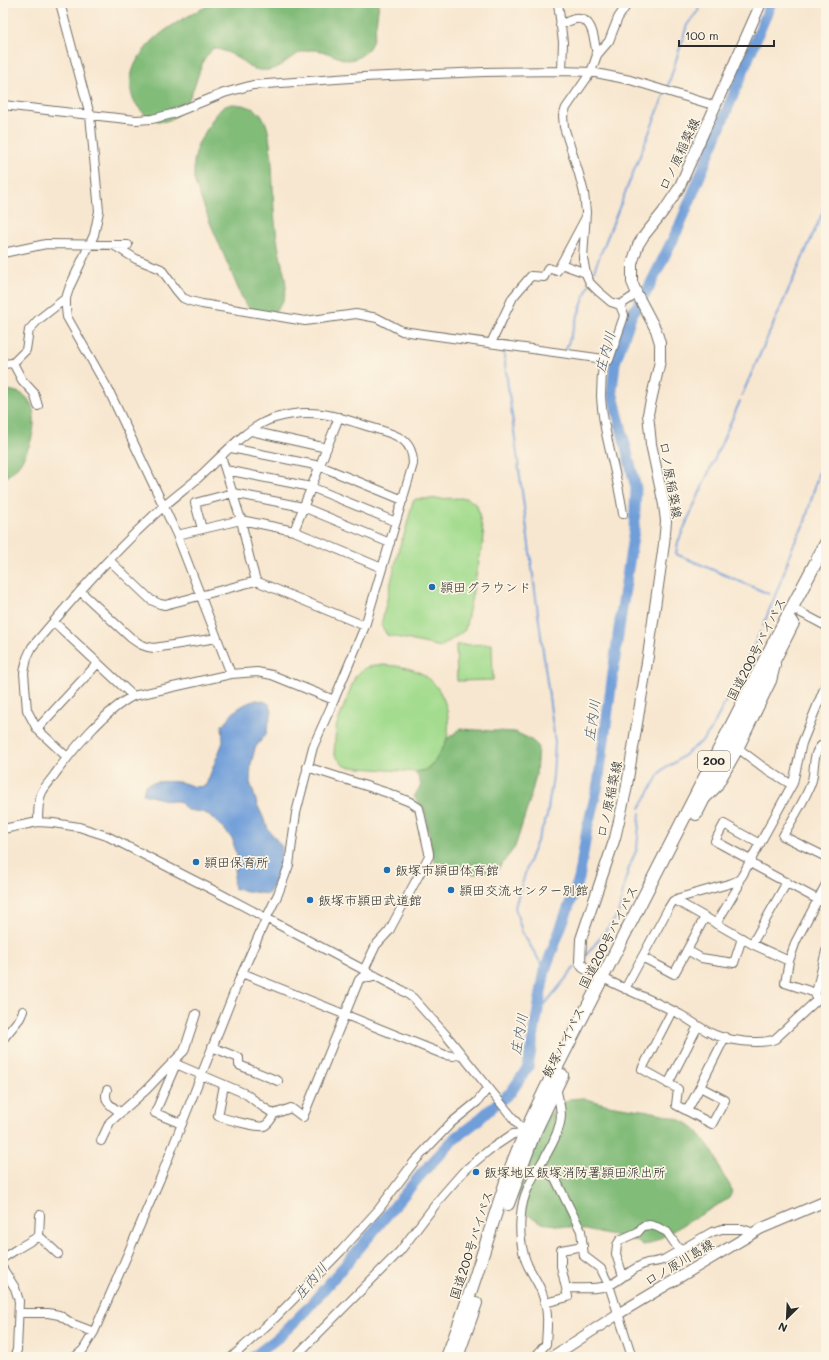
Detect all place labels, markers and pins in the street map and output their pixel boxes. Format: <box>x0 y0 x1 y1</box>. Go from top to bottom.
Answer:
place label: 頴田グラウンド <box>440 578 531 595</box>
marker: 頴田グラウンド <box>427 582 437 592</box>
place label: 頴田保育所 <box>204 853 269 870</box>
marker: 頴田保育所 <box>191 857 201 867</box>
place label: 飯塚市頴田体育館 <box>395 861 499 878</box>
marker: 飯塚市頴田体育館 <box>382 865 392 875</box>
place label: 頴田交流センター別館 <box>459 881 588 898</box>
marker: 頴田交流センター別館 <box>446 885 456 895</box>
place label: 飯塚市頴田武道館 <box>318 891 422 908</box>
marker: 飯塚市頴田武道館 <box>305 895 315 905</box>
place label: 飯塚地区飯塚消防署頴田派出所 <box>484 1163 666 1180</box>
marker: 飯塚地区飯塚消防署頴田派出所 <box>471 1167 481 1177</box>

